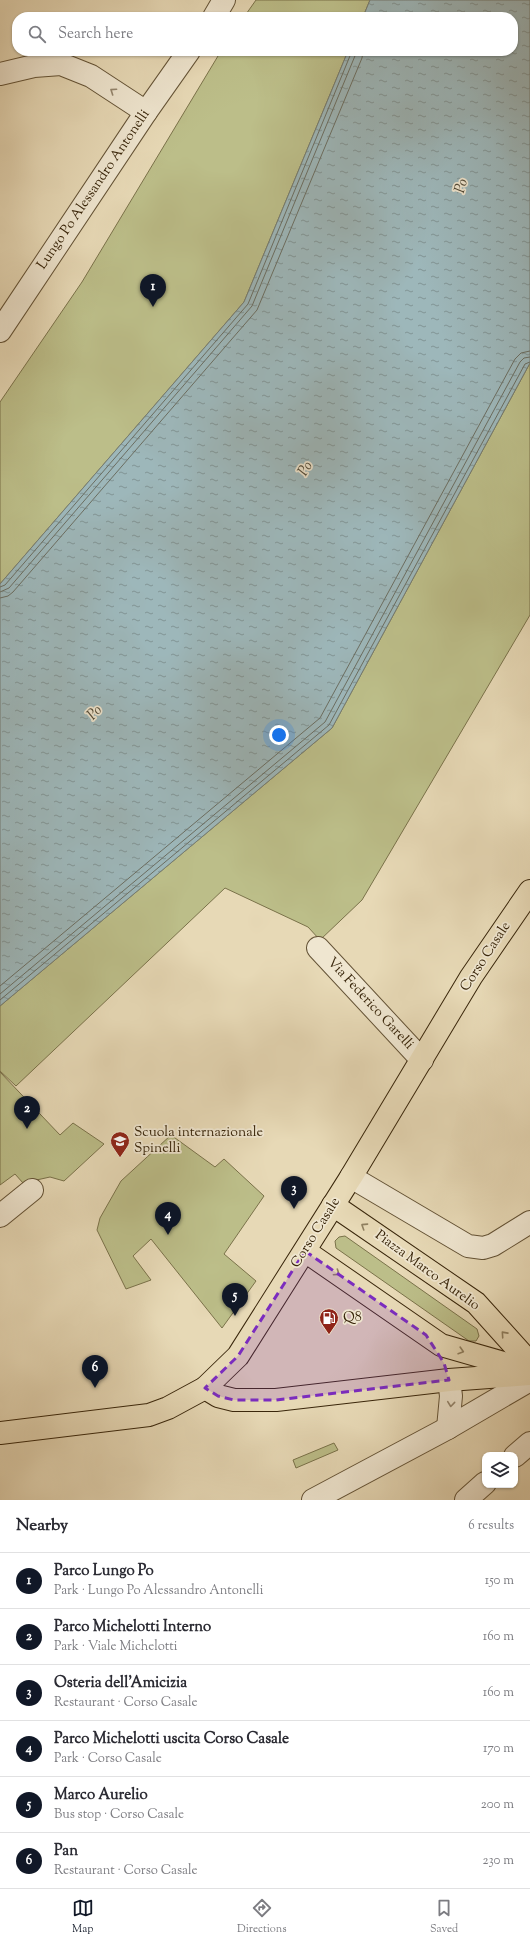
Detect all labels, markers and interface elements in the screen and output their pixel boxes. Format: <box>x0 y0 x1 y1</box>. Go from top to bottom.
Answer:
search box <box>12 12 518 56</box>
icon: search <box>26 23 48 45</box>
text: Search here <box>58 24 133 45</box>
one-way arrow <box>110 88 117 96</box>
street label: Lungo Po Alessandro Antonelli <box>33 106 155 274</box>
water label: Po <box>450 176 474 195</box>
pin: 1 <box>140 274 166 307</box>
water label: Po <box>293 457 319 480</box>
water label: Po <box>83 700 108 725</box>
your location <box>269 725 289 745</box>
street label: Corso Casale <box>456 918 516 996</box>
street label: Via Federico Garelli <box>322 953 418 1055</box>
pin: 2 <box>14 1096 40 1129</box>
place label: Scuola internazionale Spinelli <box>134 1123 263 1159</box>
school or university icon: Scuola internazionale Spinelli <box>109 1130 131 1158</box>
pin: 3 <box>281 1176 307 1209</box>
street label: Corso Casale <box>286 1194 346 1272</box>
pin: 4 <box>155 1202 181 1235</box>
one-way arrow <box>361 1223 368 1231</box>
street label: Piazza Marco Aurelio <box>370 1226 484 1316</box>
one-way arrow <box>333 1268 340 1275</box>
pin: 5 <box>222 1283 248 1316</box>
fuel station icon: Q8 <box>318 1307 340 1335</box>
place label: Q8 <box>343 1308 362 1328</box>
one-way arrow <box>501 1331 509 1339</box>
one-way arrow <box>458 1346 465 1355</box>
pin: 6 <box>82 1355 108 1388</box>
one-way arrow <box>446 1401 455 1407</box>
map controls <box>482 1452 518 1488</box>
button: layers <box>482 1452 518 1488</box>
text: Nearby <box>16 1514 68 1538</box>
text: 6 results <box>468 1517 514 1535</box>
text: Parco Lungo Po <box>54 1561 154 1582</box>
text: 1 <box>27 1572 31 1590</box>
text: 150 m <box>485 1572 514 1590</box>
text: Park · Lungo Po Alessandro Antonelli <box>54 1582 263 1600</box>
text: Parco Michelotti Interno <box>54 1617 211 1638</box>
text: 2 <box>26 1628 32 1646</box>
text: 160 m <box>483 1628 514 1646</box>
text: Park · Viale Michelotti <box>54 1638 177 1656</box>
text: Osteria dell'Amicizia <box>54 1673 187 1694</box>
text: 3 <box>26 1684 32 1702</box>
text: 160 m <box>483 1684 514 1702</box>
text: Restaurant · Corso Casale <box>54 1694 198 1712</box>
text: Parco Michelotti uscita Corso Casale <box>54 1729 289 1750</box>
text: 4 <box>26 1740 32 1758</box>
text: 170 m <box>483 1740 514 1758</box>
text: Park · Corso Casale <box>54 1750 162 1768</box>
text: Marco Aurelio <box>54 1785 148 1806</box>
text: 5 <box>27 1796 31 1814</box>
text: 200 m <box>481 1796 514 1814</box>
text: Bus stop · Corso Casale <box>54 1806 184 1824</box>
text: Pan <box>54 1841 78 1862</box>
text: 6 <box>26 1852 32 1870</box>
text: 230 m <box>482 1852 514 1870</box>
text: Restaurant · Corso Casale <box>54 1862 198 1880</box>
tab: Map <box>72 1897 94 1937</box>
tab: Directions <box>237 1897 287 1937</box>
tab: Saved <box>430 1897 458 1937</box>

